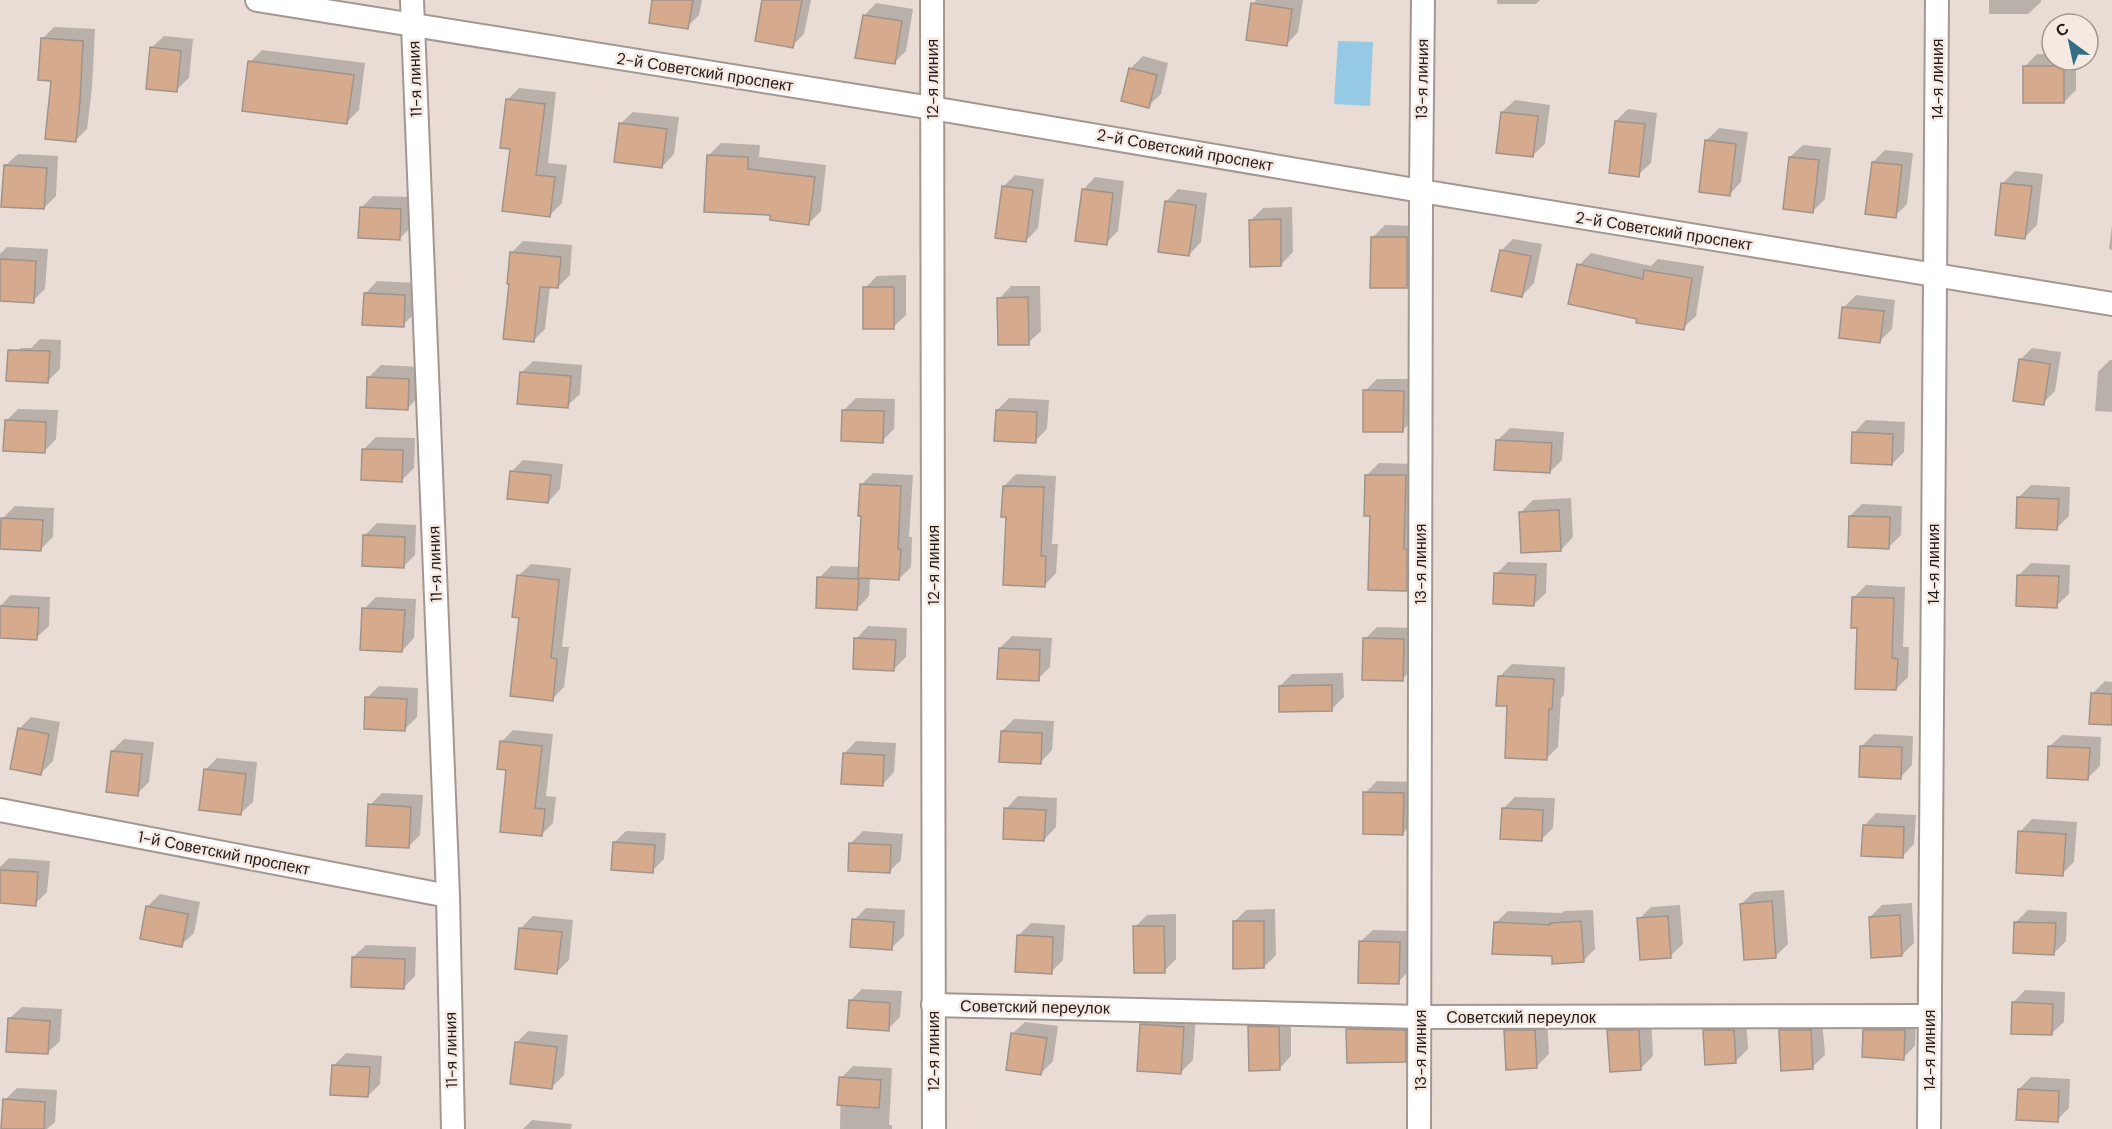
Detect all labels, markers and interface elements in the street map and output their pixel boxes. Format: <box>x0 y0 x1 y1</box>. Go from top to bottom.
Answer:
north arrow <box>2040 12 2100 72</box>
text: С <box>2052 18 2073 42</box>
street label: 13-я линия <box>1411 38 1433 120</box>
street label: 12-я линия <box>922 39 943 119</box>
street label: 14-я линия <box>1927 39 1948 120</box>
street label: 11-я линия <box>403 41 427 117</box>
street label: 2-й Советский проспект <box>615 48 796 96</box>
street label: 2-й Советский проспект <box>1095 124 1276 176</box>
street label: 2-й Советский проспект <box>1574 207 1755 255</box>
street label: 13-я линия <box>1410 524 1431 604</box>
street label: 14-я линия <box>1923 524 1944 605</box>
street label: 12-я линия <box>923 525 944 605</box>
street label: 11-я линия <box>423 526 447 602</box>
street label: 1-й Советский проспект <box>136 826 312 880</box>
street label: Советский переулок <box>960 995 1111 1019</box>
street label: Советский переулок <box>1446 1007 1597 1028</box>
street label: 13-я линия <box>1410 1010 1431 1090</box>
street label: 14-я линия <box>1919 1010 1940 1091</box>
street label: 12-я линия <box>923 1011 944 1091</box>
street label: 11-я линия <box>440 1012 462 1088</box>

